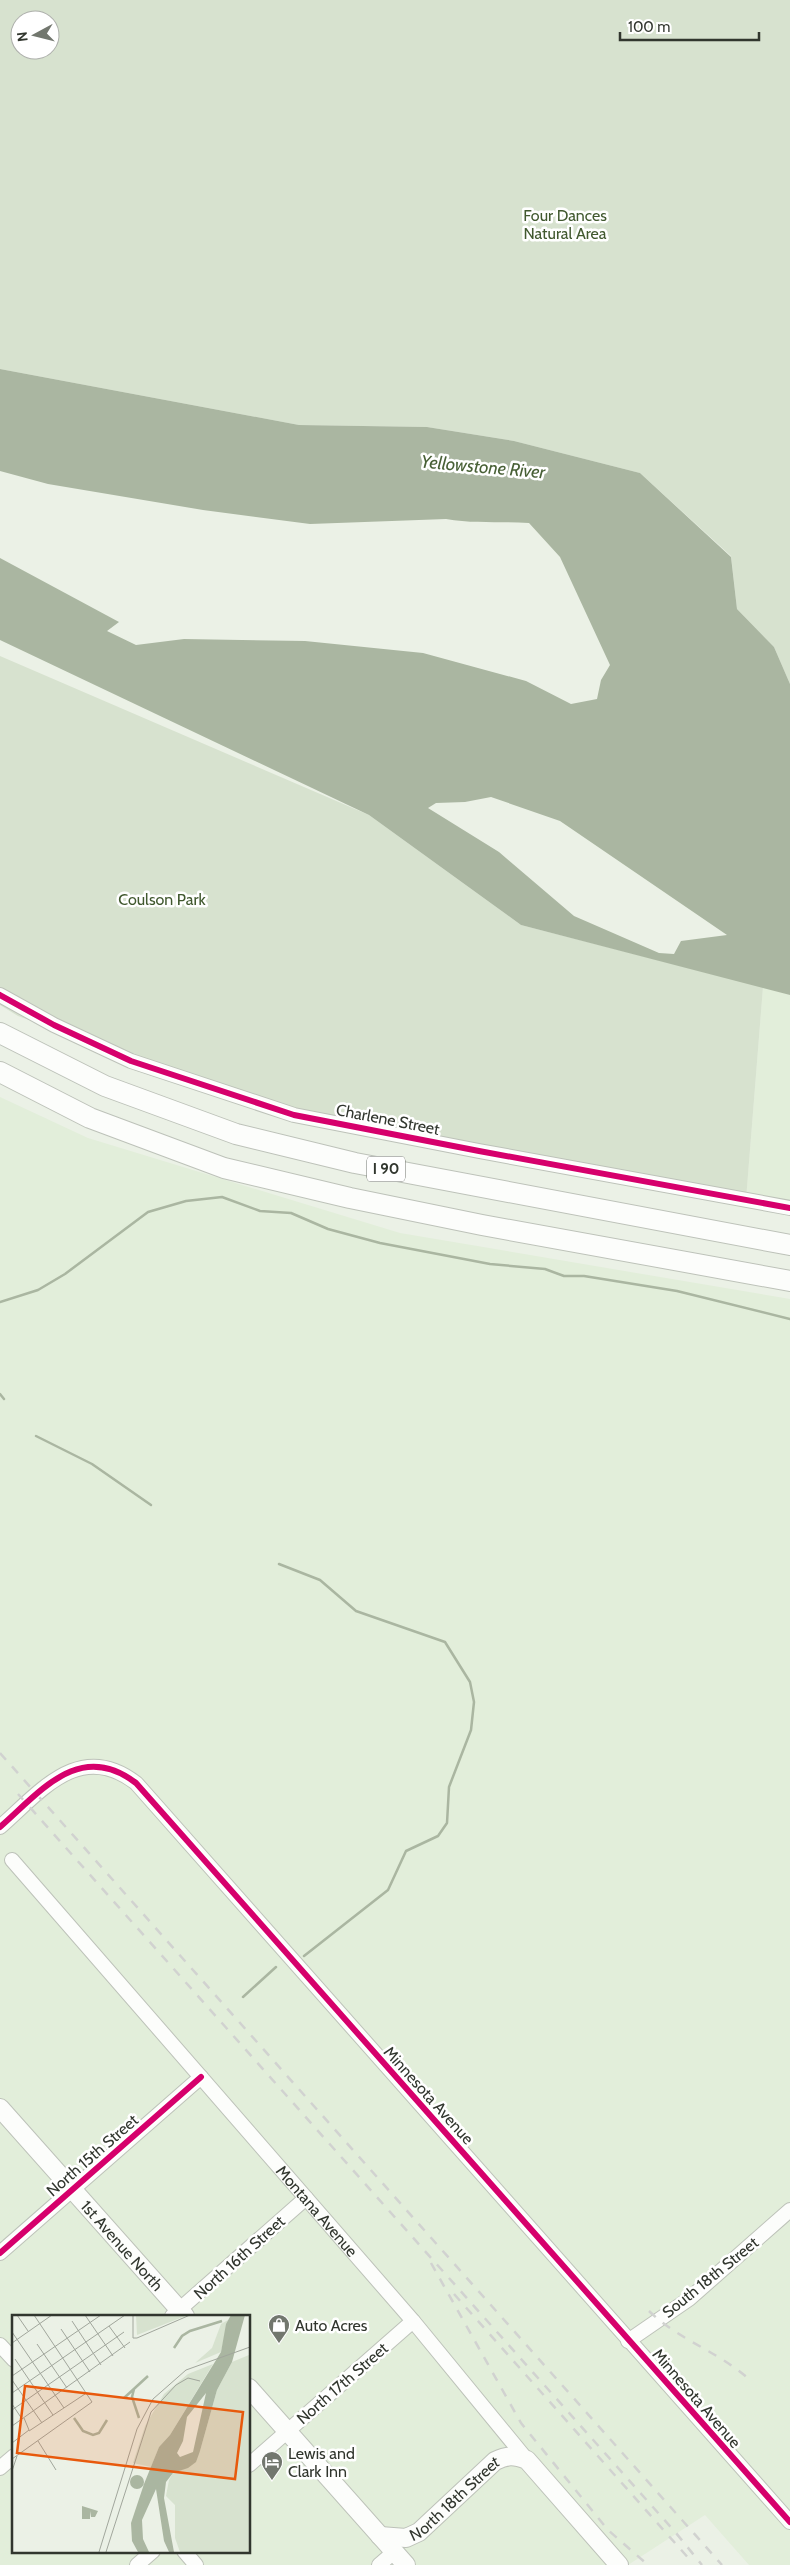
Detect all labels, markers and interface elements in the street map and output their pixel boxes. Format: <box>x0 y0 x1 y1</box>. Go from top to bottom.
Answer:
north arrow <box>10 10 60 60</box>
scale bar <box>620 10 759 42</box>
text: 100 m <box>628 18 670 36</box>
text: N <box>13 31 32 43</box>
park label: Four Dances Natural Area <box>523 206 607 243</box>
water label: Yellowstone River <box>420 451 547 484</box>
park label: Coulson Park <box>118 890 207 909</box>
street label: Charlene Street <box>335 1100 442 1139</box>
road number: I 90 <box>367 1156 405 1182</box>
street label: Minnesota Avenue <box>380 2043 478 2148</box>
street label: North 15th Street <box>43 2110 142 2200</box>
street label: Montana Avenue <box>272 2162 362 2261</box>
street label: 1st Avenue North <box>77 2197 167 2295</box>
street label: North 16th Street <box>190 2211 289 2303</box>
street label: South 18th Street <box>659 2233 763 2322</box>
shop icon: Auto Acres <box>267 2313 291 2344</box>
inset map <box>12 2315 250 2552</box>
place label: Auto Acres <box>295 2316 368 2335</box>
street label: North 17th Street <box>293 2338 392 2428</box>
street label: Minnesota Avenue <box>648 2345 745 2452</box>
place label: Lewis and Clark Inn <box>288 2444 355 2481</box>
hotel icon: Lewis and Clark Inn <box>260 2450 284 2481</box>
street label: North 18th Street <box>406 2451 503 2545</box>

